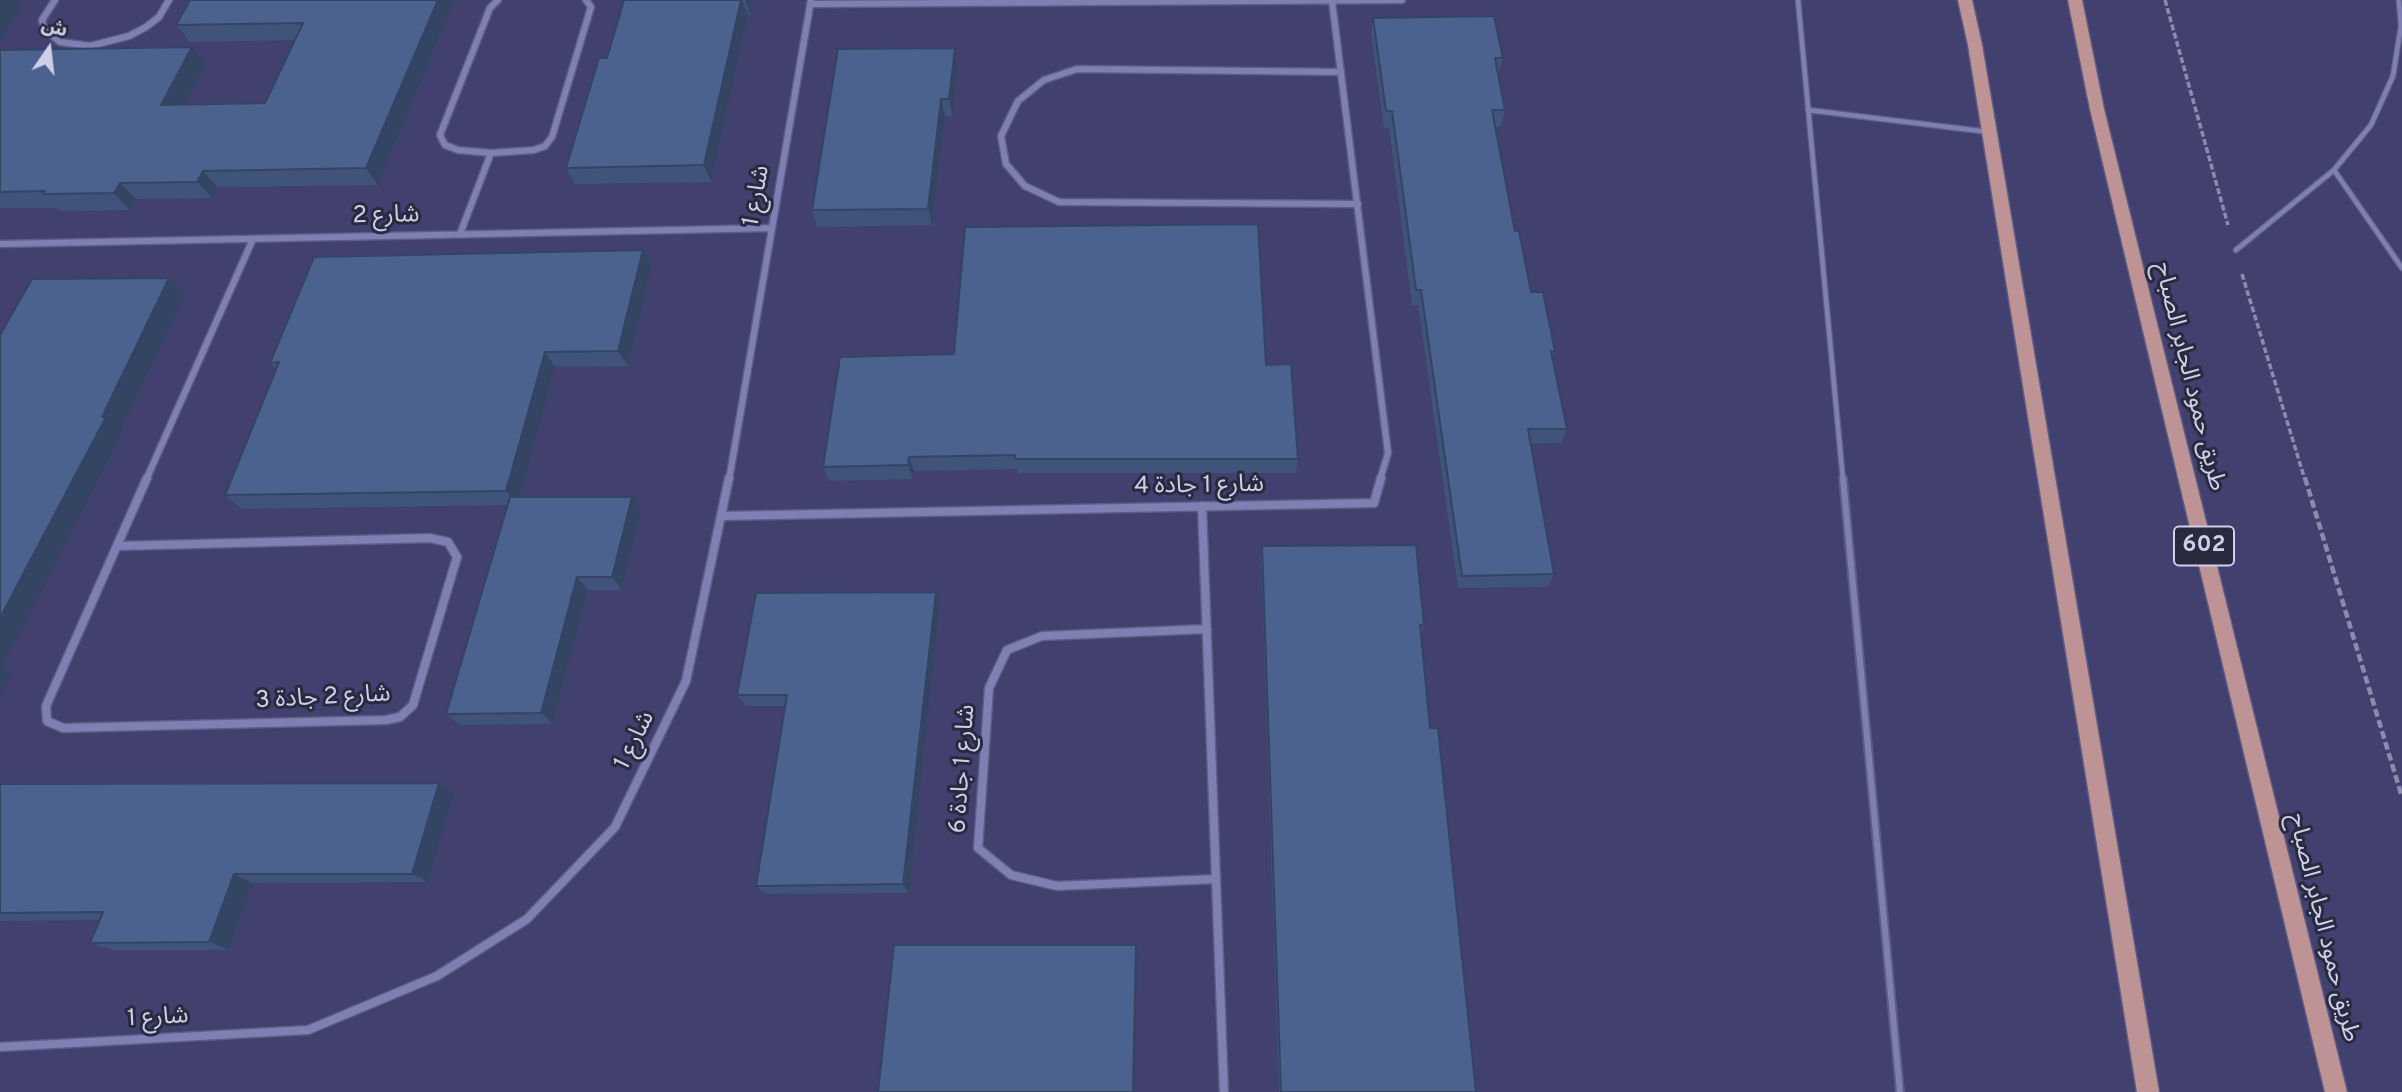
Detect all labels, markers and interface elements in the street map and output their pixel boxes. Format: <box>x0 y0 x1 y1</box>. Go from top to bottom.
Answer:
north arrow <box>14 14 84 84</box>
text: ش <box>39 14 70 43</box>
street label: شارع 1 <box>738 163 778 229</box>
street label: شارع 2 <box>352 202 420 232</box>
street label: طريق حمود الجابر الصباح <box>2146 260 2230 494</box>
street label: شارع 1 جادة 4 <box>1134 471 1264 503</box>
road number: 602 <box>2174 526 2234 566</box>
street label: شارع 2 جادة 3 <box>255 681 391 717</box>
street label: شارع 1 جادة 6 <box>945 704 983 834</box>
street label: شارع 1 <box>610 707 662 775</box>
street label: طريق حمود الجابر الصباح <box>2280 811 2364 1045</box>
street label: شارع 1 <box>127 1003 189 1035</box>

